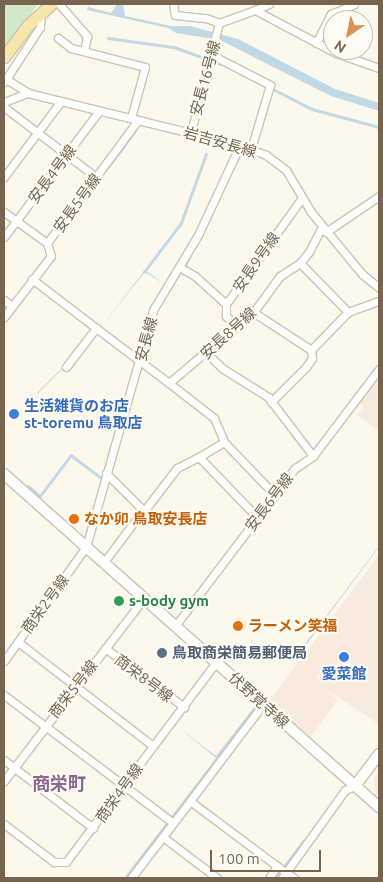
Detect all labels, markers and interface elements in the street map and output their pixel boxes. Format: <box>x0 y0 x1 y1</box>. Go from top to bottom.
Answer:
north arrow <box>323 10 373 60</box>
text: N <box>331 37 349 56</box>
street label: 安長16号線 <box>186 39 224 117</box>
street label: 岩吉安長線 <box>181 123 259 161</box>
street label: 安長4号線 <box>24 141 80 207</box>
street label: 安長5号線 <box>50 170 104 236</box>
street label: 安長9号線 <box>229 229 283 295</box>
street label: 安長8号線 <box>197 303 259 363</box>
street label: 安長線 <box>131 315 161 363</box>
place label: 生活雑貨のお店 st-toremu 鳥取店 <box>24 396 142 431</box>
marker: 生活雑貨のお店 st-toremu 鳥取店 <box>8 408 20 420</box>
street label: 安長6号線 <box>241 469 297 535</box>
place label: なか卯 鳥取安長店 <box>84 510 208 528</box>
marker: なか卯 鳥取安長店 <box>68 513 80 525</box>
street label: 商栄2号線 <box>18 571 72 637</box>
place label: s-body gym <box>129 592 209 610</box>
marker: s-body gym <box>113 595 125 607</box>
place label: ラーメン笑福 <box>248 617 338 635</box>
marker: ラーメン笑福 <box>232 620 244 632</box>
place label: 鳥取商栄簡易郵便局 <box>172 644 307 662</box>
marker: 鳥取商栄簡易郵便局 <box>156 647 168 659</box>
street label: 商栄8号線 <box>111 650 177 706</box>
marker: 愛菜館 <box>338 651 350 663</box>
street label: 商栄5号線 <box>45 656 101 722</box>
place label: 愛菜館 <box>322 665 366 683</box>
street label: 伏野覚寺線 <box>225 668 293 732</box>
street label: 商栄4号線 <box>92 760 146 826</box>
district label: 商栄町 <box>32 772 86 794</box>
scale bar <box>213 840 324 872</box>
text: 100 m <box>218 850 260 867</box>

